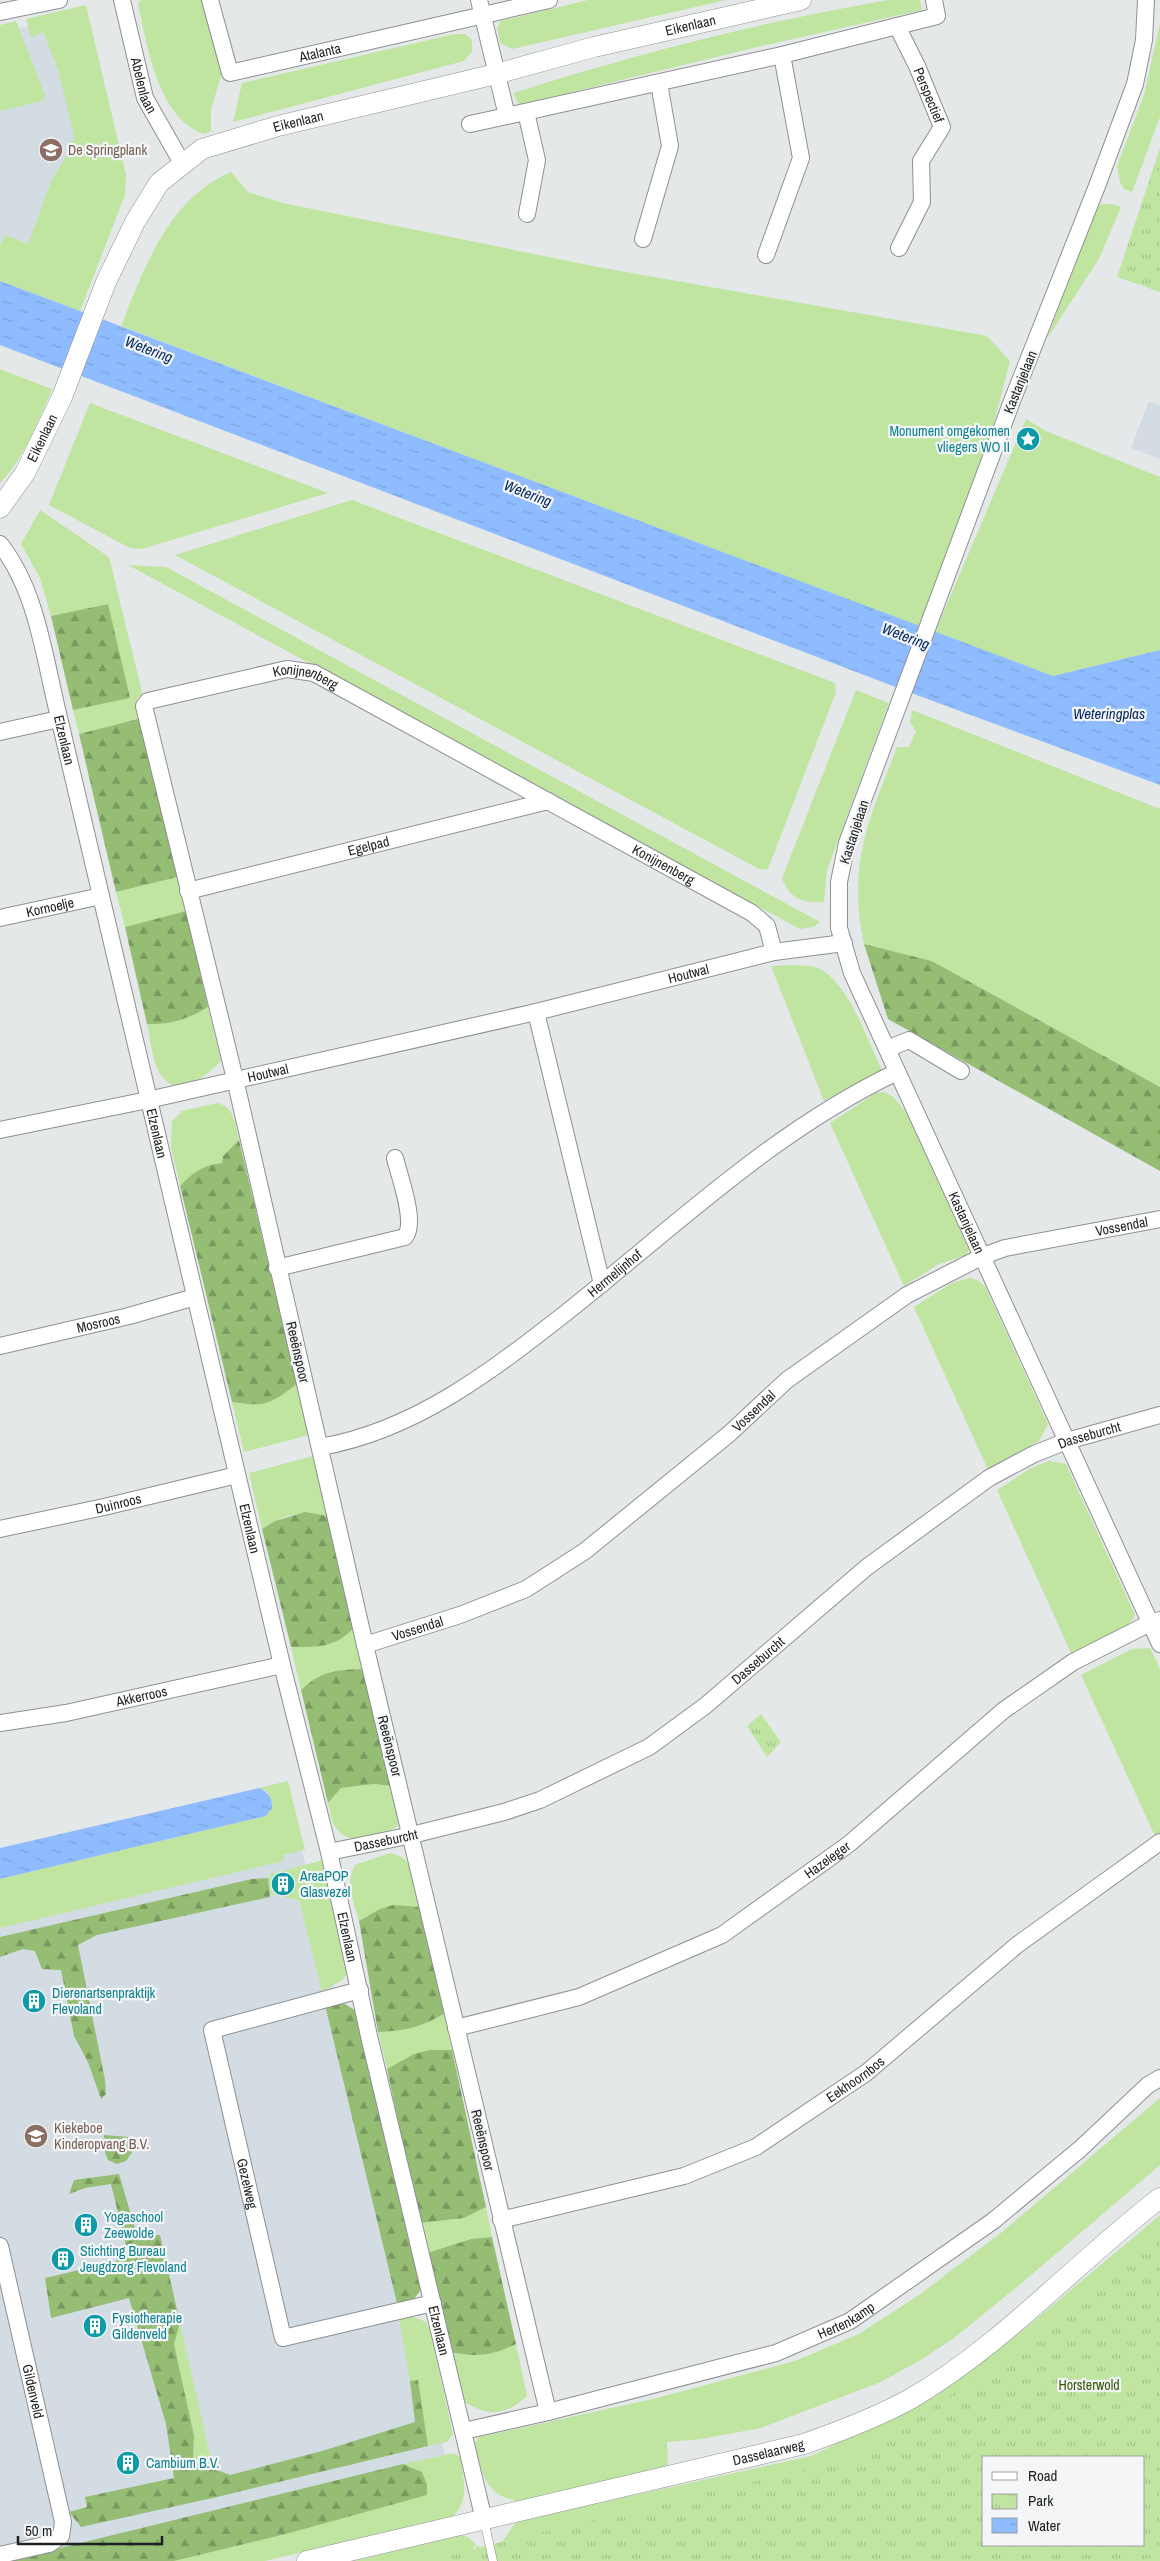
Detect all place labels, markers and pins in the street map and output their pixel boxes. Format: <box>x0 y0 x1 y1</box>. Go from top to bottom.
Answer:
school or university icon: De Springplank <box>38 137 64 163</box>
place label: De Springplank <box>68 141 147 159</box>
place label: Monument omgekomen vliegers WO II <box>889 422 1010 456</box>
place icon: Monument omgekomen vliegers WO II <box>1015 426 1041 452</box>
place label: AreaPOP Glasvezel <box>299 1867 350 1901</box>
building icon: AreaPOP Glasvezel <box>270 1871 296 1897</box>
place label: Dierenartsenpraktijk Flevoland <box>52 1984 156 2018</box>
building icon: Dierenartsenpraktijk Flevoland <box>21 1988 47 2014</box>
place label: Kiekeboe Kinderopvang B.V. <box>54 2119 149 2153</box>
school or university icon: Kiekeboe Kinderopvang B.V. <box>23 2123 49 2149</box>
place label: Yogaschool Zeewolde <box>104 2208 163 2242</box>
building icon: Yogaschool Zeewolde <box>73 2212 99 2238</box>
place label: Stichting Bureau Jeugdzorg Flevoland <box>80 2242 187 2276</box>
building icon: Stichting Bureau Jeugdzorg Flevoland <box>50 2246 76 2272</box>
place label: Fysiotherapie Gildenveld <box>112 2309 182 2343</box>
building icon: Fysiotherapie Gildenveld <box>82 2313 108 2339</box>
building icon: Cambium B.V. <box>115 2450 141 2476</box>
place label: Cambium B.V. <box>146 2454 220 2472</box>

